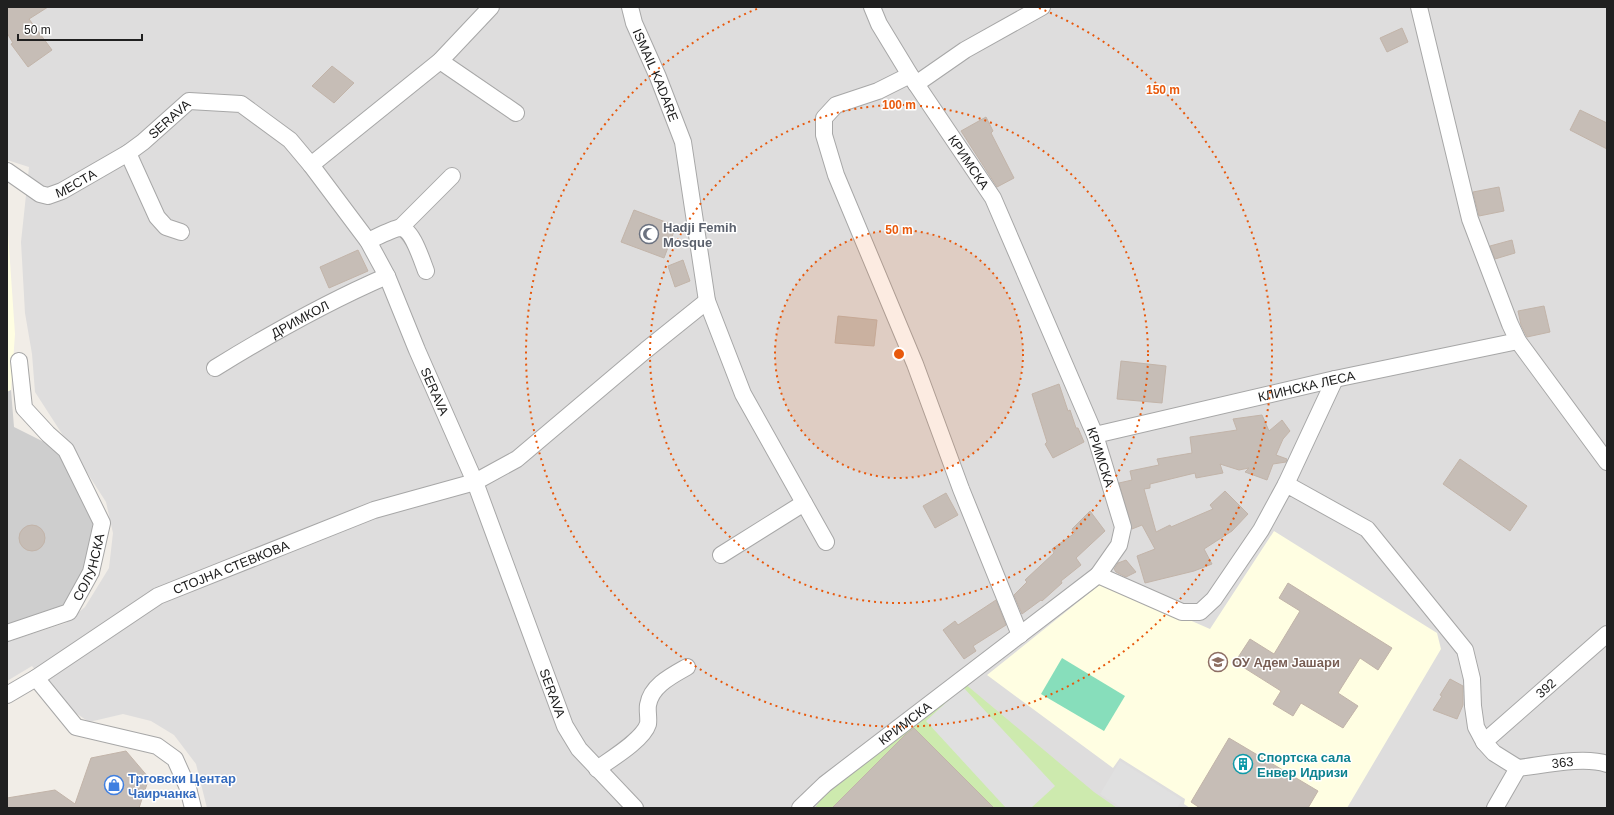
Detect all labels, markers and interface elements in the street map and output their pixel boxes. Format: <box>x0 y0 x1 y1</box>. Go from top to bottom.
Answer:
scale bar <box>18 16 142 42</box>
text: 50 m <box>24 23 51 37</box>
street label: ISMAIL KADARE <box>629 26 682 124</box>
text: 150 m <box>1146 83 1180 97</box>
street label: SERAVA <box>145 96 194 142</box>
text: 100 m <box>882 98 916 112</box>
street label: КРИМСКА <box>945 132 992 192</box>
street label: МЕСТА <box>53 166 99 201</box>
place label: Hadji Femih Mosque <box>663 220 737 250</box>
mosque icon: Hadji Femih Mosque <box>638 223 660 245</box>
text: 50 m <box>885 223 913 237</box>
street label: ДРИМКОЛ <box>268 298 331 341</box>
centre of rings <box>892 347 906 361</box>
street label: SERAVA <box>418 365 452 418</box>
street label: КЛИНСКА ЛЕСА <box>1256 368 1357 405</box>
street label: КРИМСКА <box>1084 425 1117 489</box>
street label: СОЛУНСКА <box>70 532 107 604</box>
street label: СТОЈНА СТЕВКОВА <box>171 538 291 597</box>
school or university icon: ОУ Адем Јашари <box>1207 651 1229 673</box>
place label: ОУ Адем Јашари <box>1232 655 1340 670</box>
street label: SERAVA <box>537 667 568 720</box>
street label: 392 <box>1533 675 1559 701</box>
street label: КРИМСКА <box>876 698 934 748</box>
place label: Спортска сала Енвер Идризи <box>1257 750 1352 780</box>
building icon: Спортска сала Енвер Идризи <box>1232 753 1254 775</box>
street label: 363 <box>1551 754 1574 771</box>
place label: Трговски Центар Чаирчанка <box>128 771 236 801</box>
shop icon: Трговски Центар Чаирчанка <box>103 774 125 796</box>

